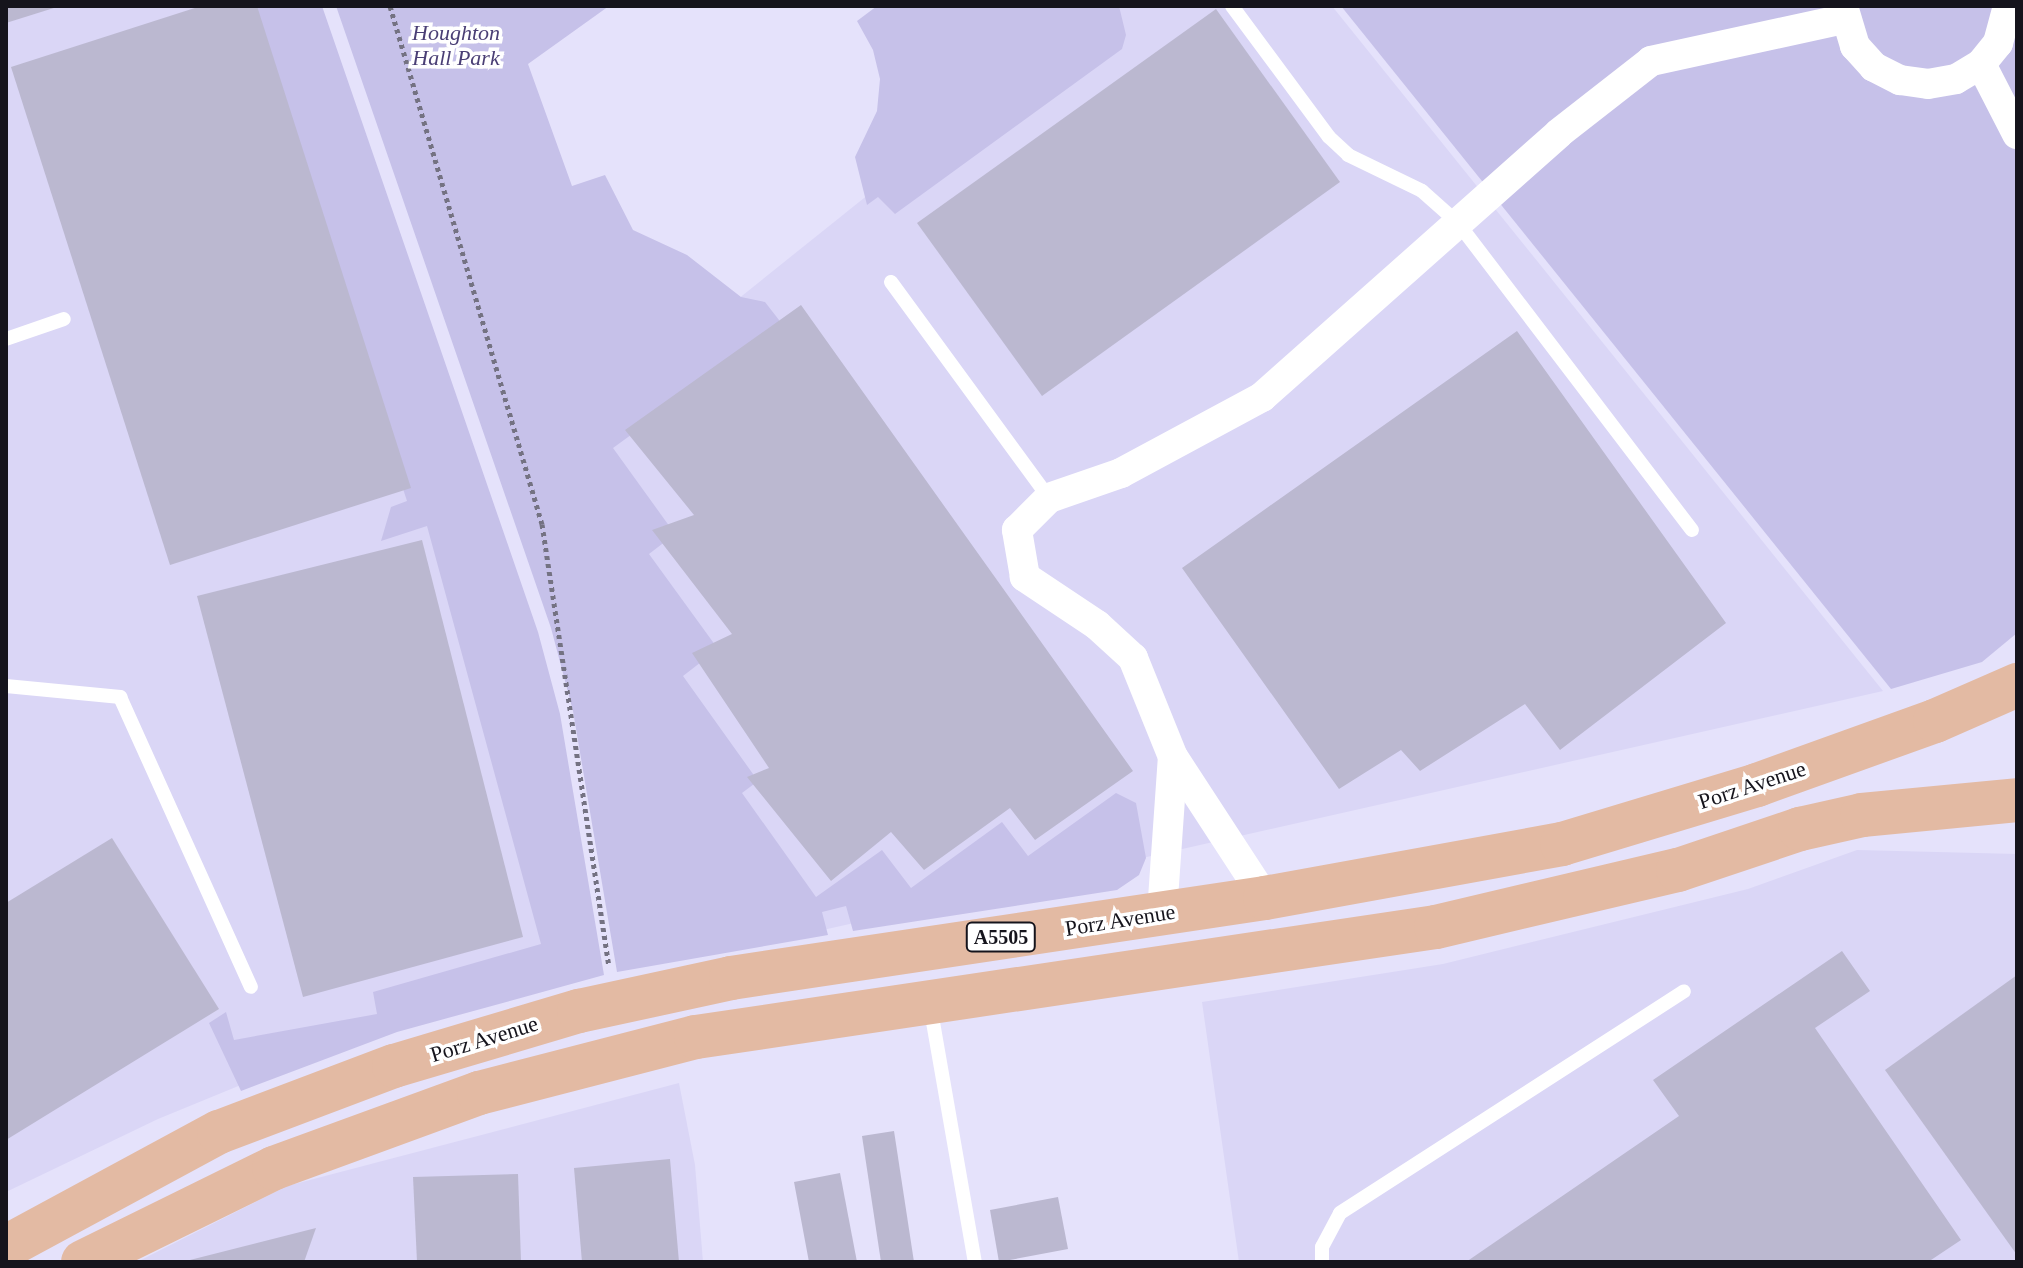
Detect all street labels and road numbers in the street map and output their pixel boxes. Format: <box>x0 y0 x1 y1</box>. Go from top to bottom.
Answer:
street label: Porz Avenue <box>1694 755 1810 815</box>
street label: Porz Avenue <box>1062 898 1178 942</box>
road number: A5505 <box>965 921 1037 953</box>
street label: Porz Avenue <box>426 1010 542 1068</box>

